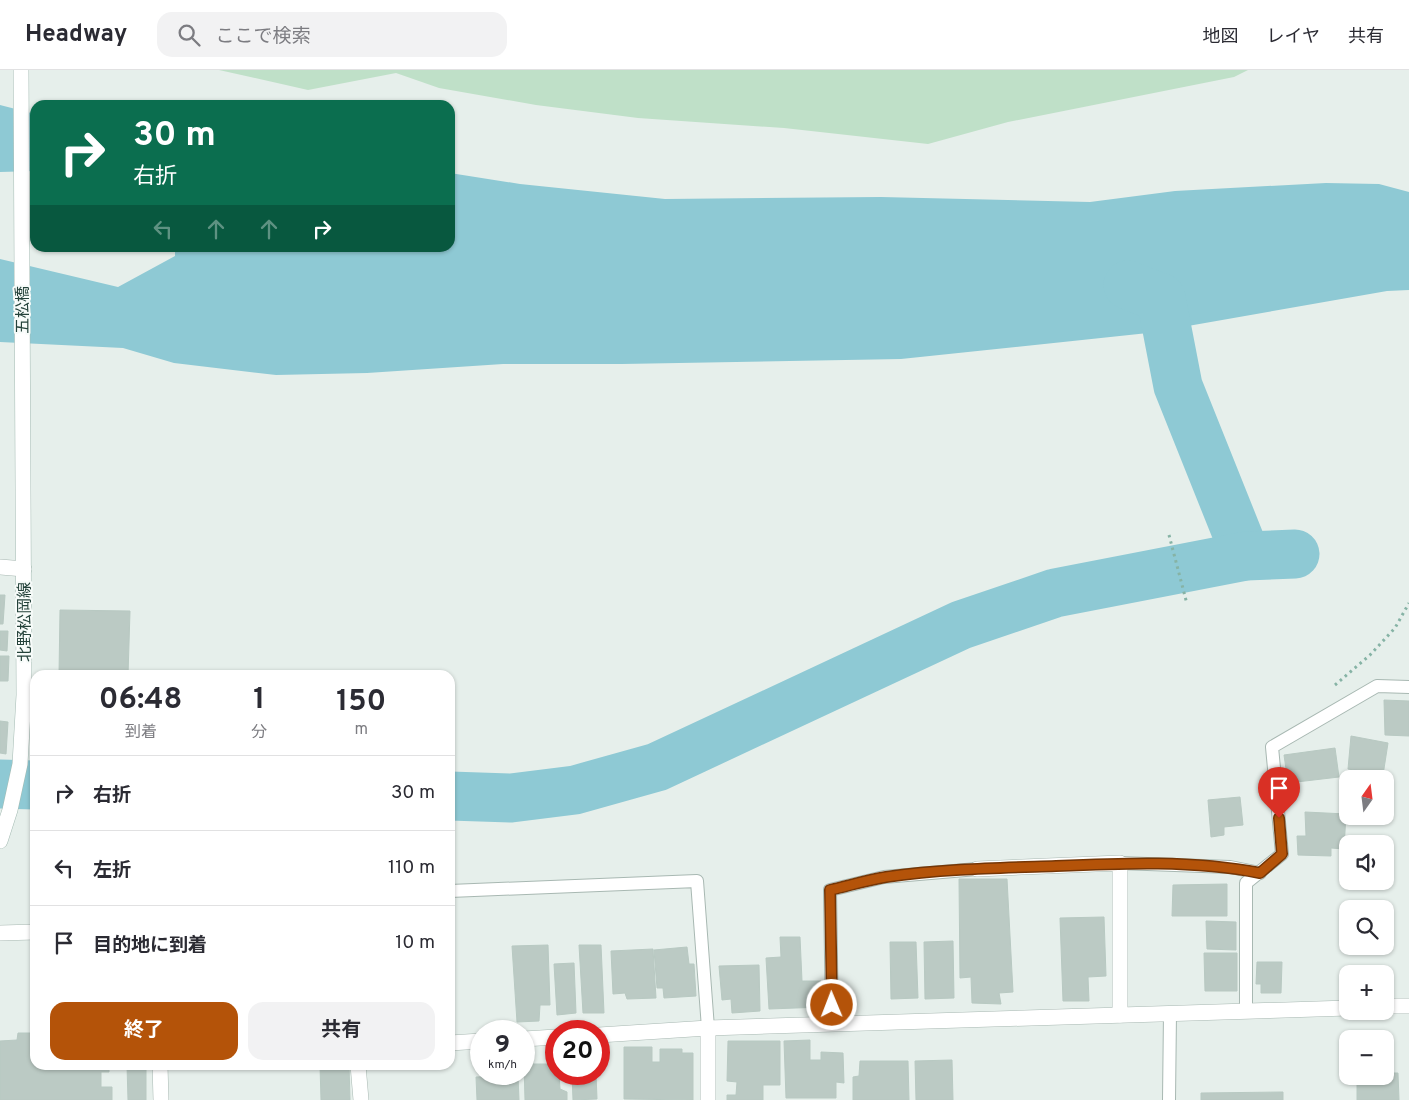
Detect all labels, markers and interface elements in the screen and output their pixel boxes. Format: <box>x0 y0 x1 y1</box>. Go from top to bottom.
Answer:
search box <box>157 12 507 57</box>
text: Headway <box>25 20 127 50</box>
icon: search <box>175 21 203 49</box>
text: ここで検索 <box>215 25 310 49</box>
text: 地図 <box>1203 26 1239 49</box>
text: レイヤ <box>1267 26 1320 49</box>
text: 共有 <box>1348 26 1384 49</box>
text: 30 m <box>133 114 216 158</box>
icon: right <box>50 120 115 185</box>
text: 右折 <box>133 164 177 191</box>
icon: left <box>149 215 177 243</box>
icon: ahead <box>202 215 230 243</box>
icon: ahead <box>255 215 283 243</box>
icon: right <box>308 215 336 243</box>
street label: 五松橋 <box>14 286 34 334</box>
street label: 北野松岡線 <box>16 582 36 662</box>
text: 06:48 <box>99 682 182 719</box>
text: 1 <box>253 682 265 719</box>
text: 150 <box>336 684 386 721</box>
text: m <box>354 720 368 740</box>
text: 到着 <box>125 723 157 743</box>
text: 分 <box>251 723 267 743</box>
pin <box>1258 767 1300 818</box>
north arrow <box>1339 770 1394 825</box>
map controls <box>1339 770 1394 1085</box>
icon: arrive <box>1265 774 1293 802</box>
icon: right <box>50 779 78 807</box>
text: 30 m <box>391 781 435 805</box>
text: 右折 <box>93 784 131 808</box>
button: sound <box>1339 835 1394 890</box>
icon: left <box>50 854 78 882</box>
text: 110 m <box>388 856 435 880</box>
text: 左折 <box>93 859 131 883</box>
button: search <box>1339 900 1394 955</box>
icon: arrive <box>50 929 78 957</box>
text: 10 m <box>395 931 435 955</box>
text: 目的地に到着 <box>93 934 207 958</box>
button: + <box>1339 965 1394 1020</box>
position arrow <box>805 978 857 1030</box>
button: 終了 <box>50 1002 238 1060</box>
button: 共有 <box>248 1002 435 1060</box>
speed limit sign: 20 <box>545 1020 610 1085</box>
text: 9 <box>495 1030 510 1062</box>
button: − <box>1339 1030 1394 1085</box>
text: km/h <box>488 1057 517 1073</box>

